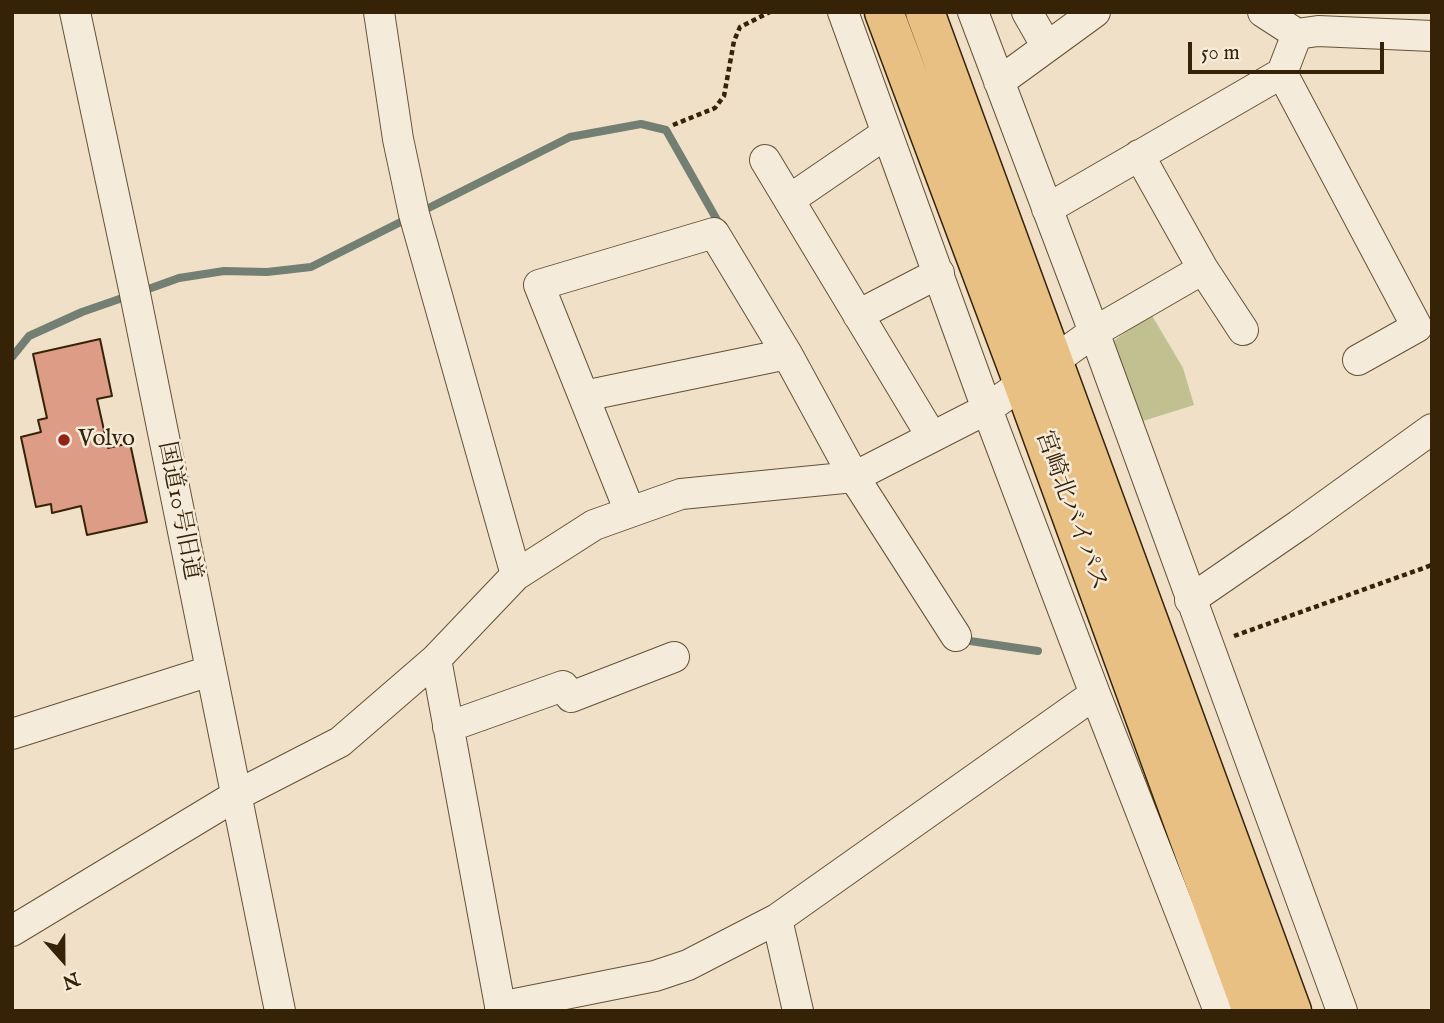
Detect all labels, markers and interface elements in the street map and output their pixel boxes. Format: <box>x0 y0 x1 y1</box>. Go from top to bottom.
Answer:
scale bar <box>1192 28 1388 72</box>
text: 50 m <box>1201 40 1240 67</box>
place label: Volvo <box>78 426 135 454</box>
street label: 宮崎北バイパス <box>1028 427 1112 595</box>
marker: Volvo <box>56 432 72 448</box>
street label: 国道10号旧道 <box>150 439 206 583</box>
north arrow <box>28 925 98 995</box>
text: N <box>59 965 83 994</box>

